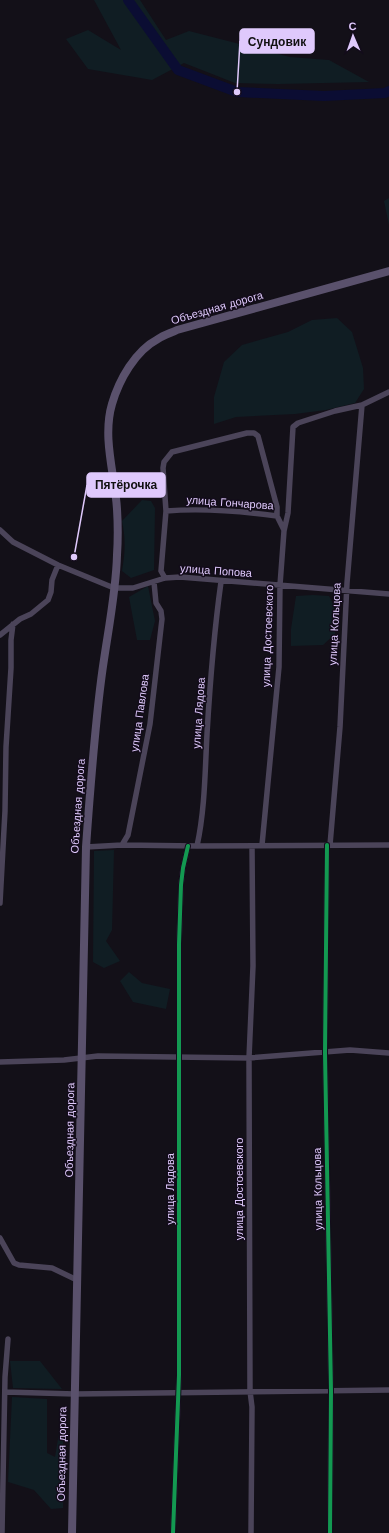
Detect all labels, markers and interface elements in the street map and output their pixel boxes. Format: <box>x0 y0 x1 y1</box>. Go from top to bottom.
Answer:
north arrow <box>333 16 373 56</box>
text: С <box>348 20 357 33</box>
callout: Сундовик <box>240 29 314 53</box>
text: Сундовик <box>248 35 307 49</box>
street label: Объездная дорога <box>170 288 265 327</box>
callout: Пятёрочка <box>87 473 165 497</box>
text: Пятёрочка <box>95 478 157 492</box>
street label: улица Гончарова <box>186 493 275 513</box>
street label: улица Попова <box>180 562 253 580</box>
street label: улица Кольцова <box>326 582 344 666</box>
street label: улица Достоевского <box>260 585 276 687</box>
street label: улица Павлова <box>128 673 152 753</box>
street label: улица Лядова <box>190 676 208 749</box>
street label: Объездная дорога <box>68 757 88 854</box>
street label: Объездная дорога <box>63 1082 77 1178</box>
street label: улица Достоевского <box>233 1138 246 1240</box>
street label: улица Кольцова <box>311 1147 325 1230</box>
street label: улица Лядова <box>164 1152 177 1225</box>
street label: Объездная дорога <box>55 1406 69 1502</box>

